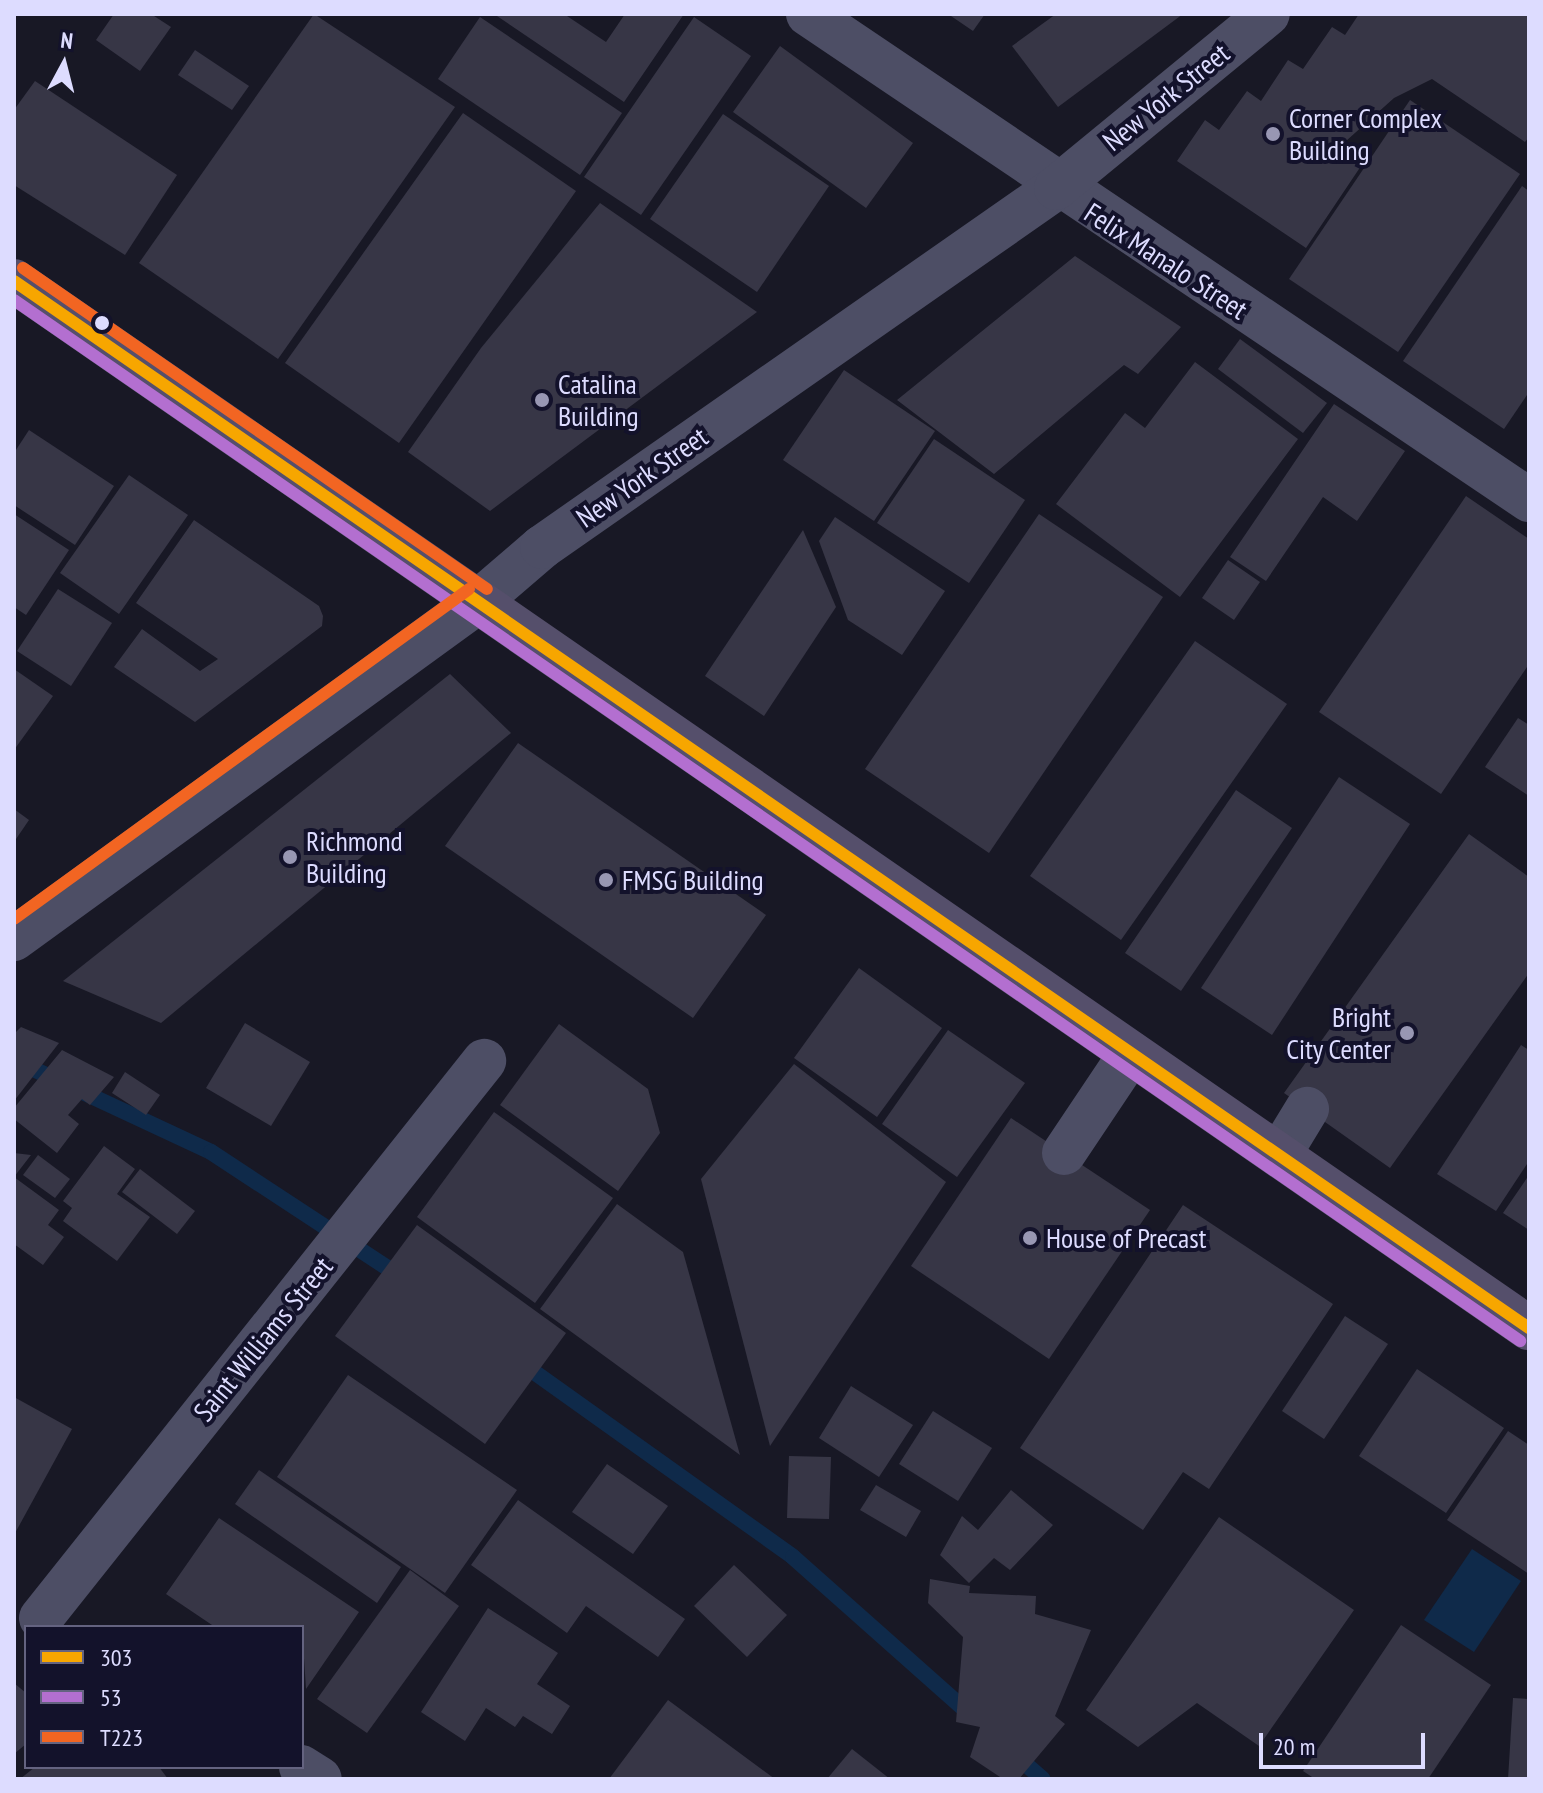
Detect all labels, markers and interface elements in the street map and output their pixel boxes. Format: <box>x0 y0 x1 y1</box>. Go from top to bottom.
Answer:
north arrow <box>24 24 104 104</box>
text: N <box>59 26 75 55</box>
street label: New York Street <box>1096 35 1236 159</box>
place label: Corner Complex Building <box>1289 101 1442 167</box>
marker: Corner Complex Building <box>1264 125 1282 143</box>
street label: Felix Manalo Street <box>1078 196 1254 326</box>
unlabelled marker <box>94 315 110 331</box>
place label: Catalina Building <box>558 367 639 433</box>
marker: Catalina Building <box>533 391 551 409</box>
street label: New York Street <box>569 419 715 535</box>
place label: Richmond Building <box>306 824 403 890</box>
marker: Richmond Building <box>281 848 299 866</box>
place label: FMSG Building <box>622 863 764 897</box>
marker: FMSG Building <box>597 871 615 889</box>
place label: Bright City Center <box>1285 1000 1391 1066</box>
marker: Bright City Center <box>1398 1024 1416 1042</box>
place label: House of Precast <box>1046 1221 1206 1255</box>
marker: House of Precast <box>1021 1229 1039 1247</box>
street label: Saint Williams Street <box>186 1250 340 1428</box>
legend <box>24 1625 304 1769</box>
text: 303 <box>100 1642 132 1673</box>
text: 53 <box>100 1682 122 1713</box>
scale bar <box>1263 1717 1429 1767</box>
text: T223 <box>100 1722 143 1753</box>
text: 20 m <box>1273 1731 1315 1762</box>

